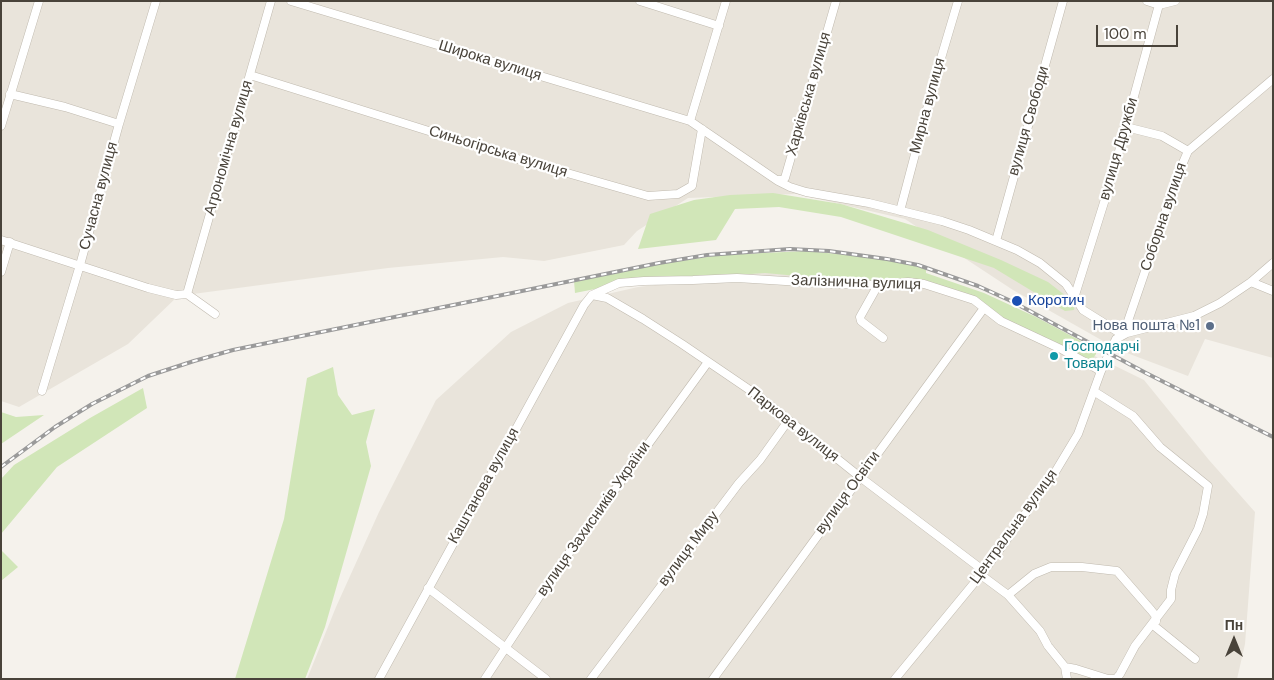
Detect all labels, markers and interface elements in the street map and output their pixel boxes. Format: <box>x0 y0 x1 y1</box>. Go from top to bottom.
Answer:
scale bar <box>1099 15 1182 47</box>
text: 100 m <box>1104 24 1147 44</box>
street label: Харківська вулиця <box>783 30 835 158</box>
street label: Широка вулиця <box>436 37 544 85</box>
street label: Мирна вулиця <box>907 56 949 156</box>
street label: вулиця Свободи <box>1005 64 1053 178</box>
street label: Агрономічна вулиця <box>201 78 257 218</box>
street label: вулиця Дружби <box>1096 96 1142 202</box>
street label: Синьогірська вулиця <box>427 122 569 182</box>
street label: Сучасна вулиця <box>76 140 122 252</box>
street label: Соборна вулиця <box>1137 160 1191 274</box>
street label: Залізнична вулиця <box>791 272 921 294</box>
place label: Коротич <box>1028 292 1084 310</box>
marker: Коротич <box>1010 294 1024 308</box>
place label: Нова пошта №1 <box>1092 317 1200 335</box>
marker: Нова пошта №1 <box>1204 320 1216 332</box>
place label: Господарчі Товари <box>1064 338 1139 373</box>
marker: Господарчі Товари <box>1048 350 1060 362</box>
street label: Паркова вулиця <box>744 384 842 466</box>
street label: Каштанова вулиця <box>445 425 523 547</box>
street label: вулиця Захисників України <box>534 438 654 600</box>
street label: вулиця Освіти <box>812 448 884 538</box>
street label: Центральна вулиця <box>966 466 1062 588</box>
street label: вулиця Миру <box>655 508 723 590</box>
north arrow <box>1209 615 1259 665</box>
text: Пн <box>1225 616 1243 634</box>

